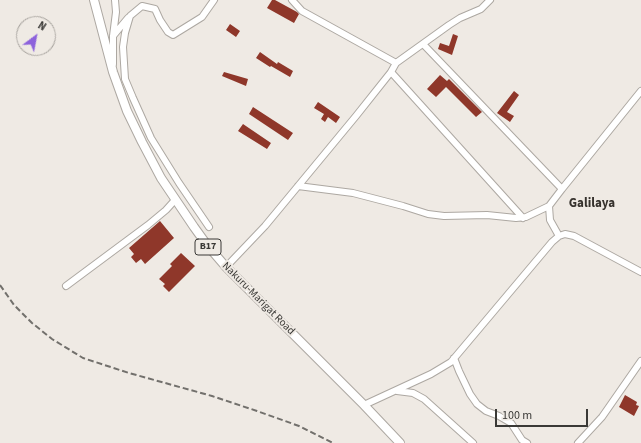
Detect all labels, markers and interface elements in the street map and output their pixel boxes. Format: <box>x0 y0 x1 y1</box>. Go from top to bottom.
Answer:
north arrow <box>16 16 56 56</box>
text: N <box>35 18 49 35</box>
district label: Galilaya <box>569 196 615 212</box>
road number: B17 <box>195 239 221 255</box>
street label: Nakuru-Marigat Road <box>219 260 297 338</box>
scale bar <box>497 401 590 427</box>
text: 100 m <box>502 407 532 424</box>

